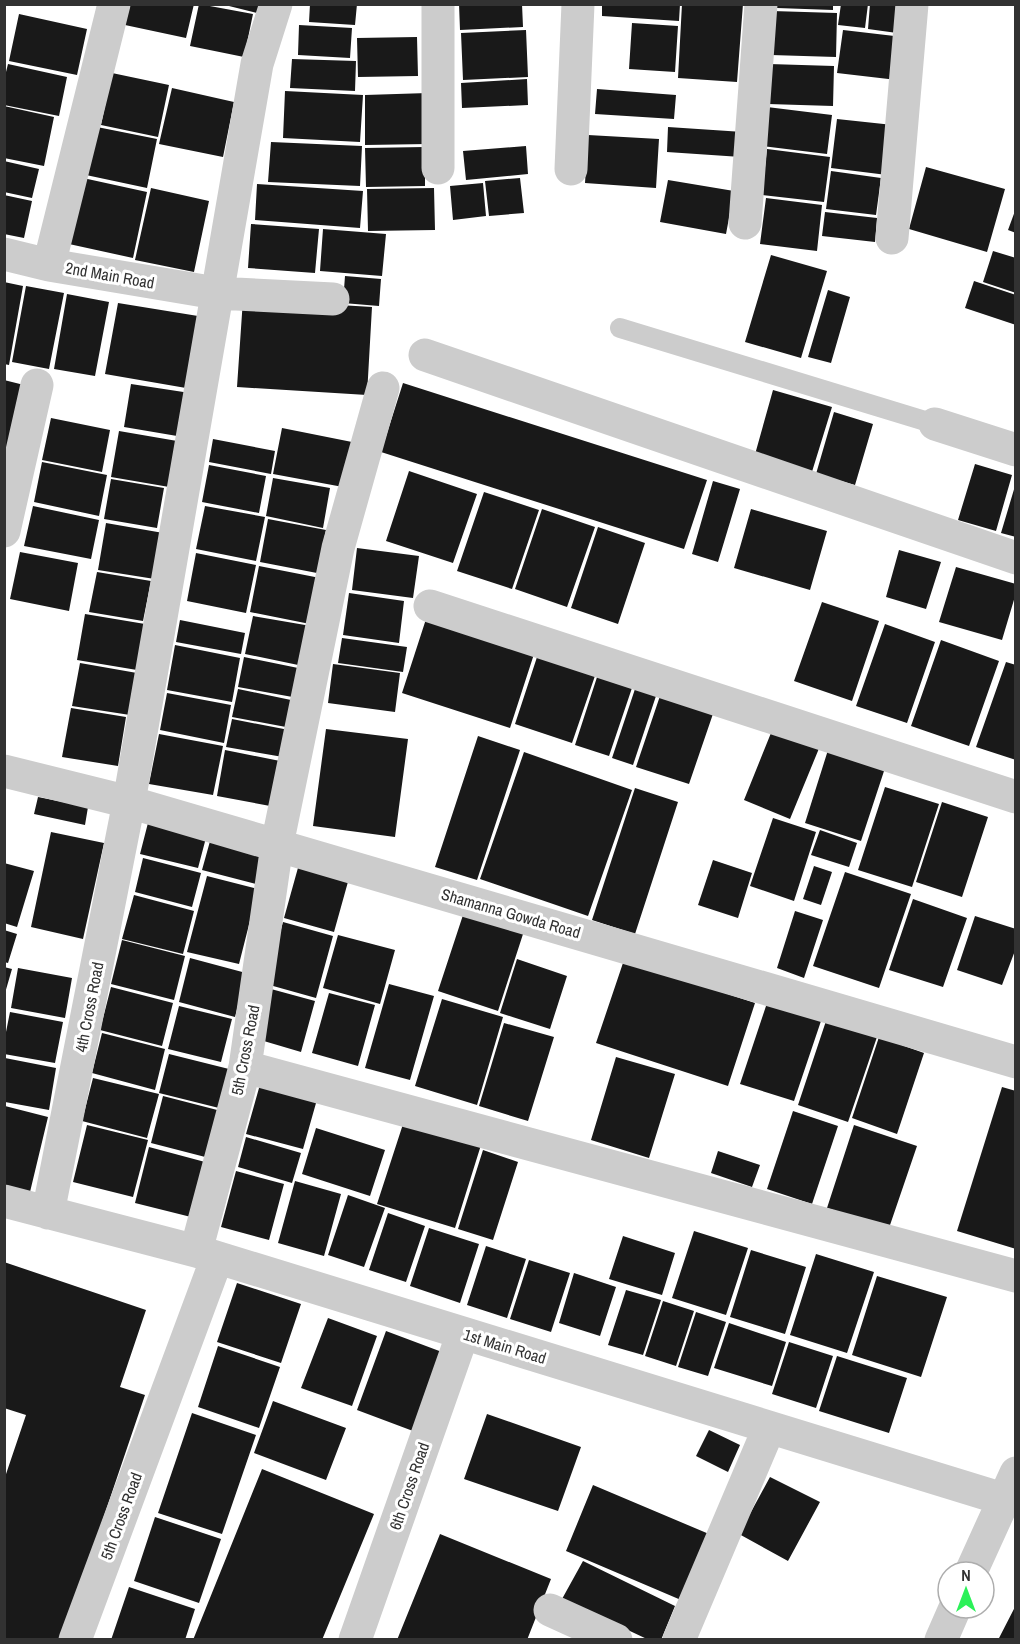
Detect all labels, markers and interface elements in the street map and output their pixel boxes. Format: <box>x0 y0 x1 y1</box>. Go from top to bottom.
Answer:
street label: 2nd Main Road <box>64 256 156 294</box>
street label: Shamanna Gowda Road <box>439 883 583 943</box>
street label: 4th Cross Road <box>70 960 108 1054</box>
street label: 5th Cross Road <box>226 1003 264 1097</box>
street label: 1st Main Road <box>461 1323 549 1369</box>
street label: 6th Cross Road <box>384 1439 434 1533</box>
street label: 5th Cross Road <box>95 1469 147 1563</box>
north arrow <box>936 1560 996 1620</box>
text: N <box>961 1564 971 1586</box>

